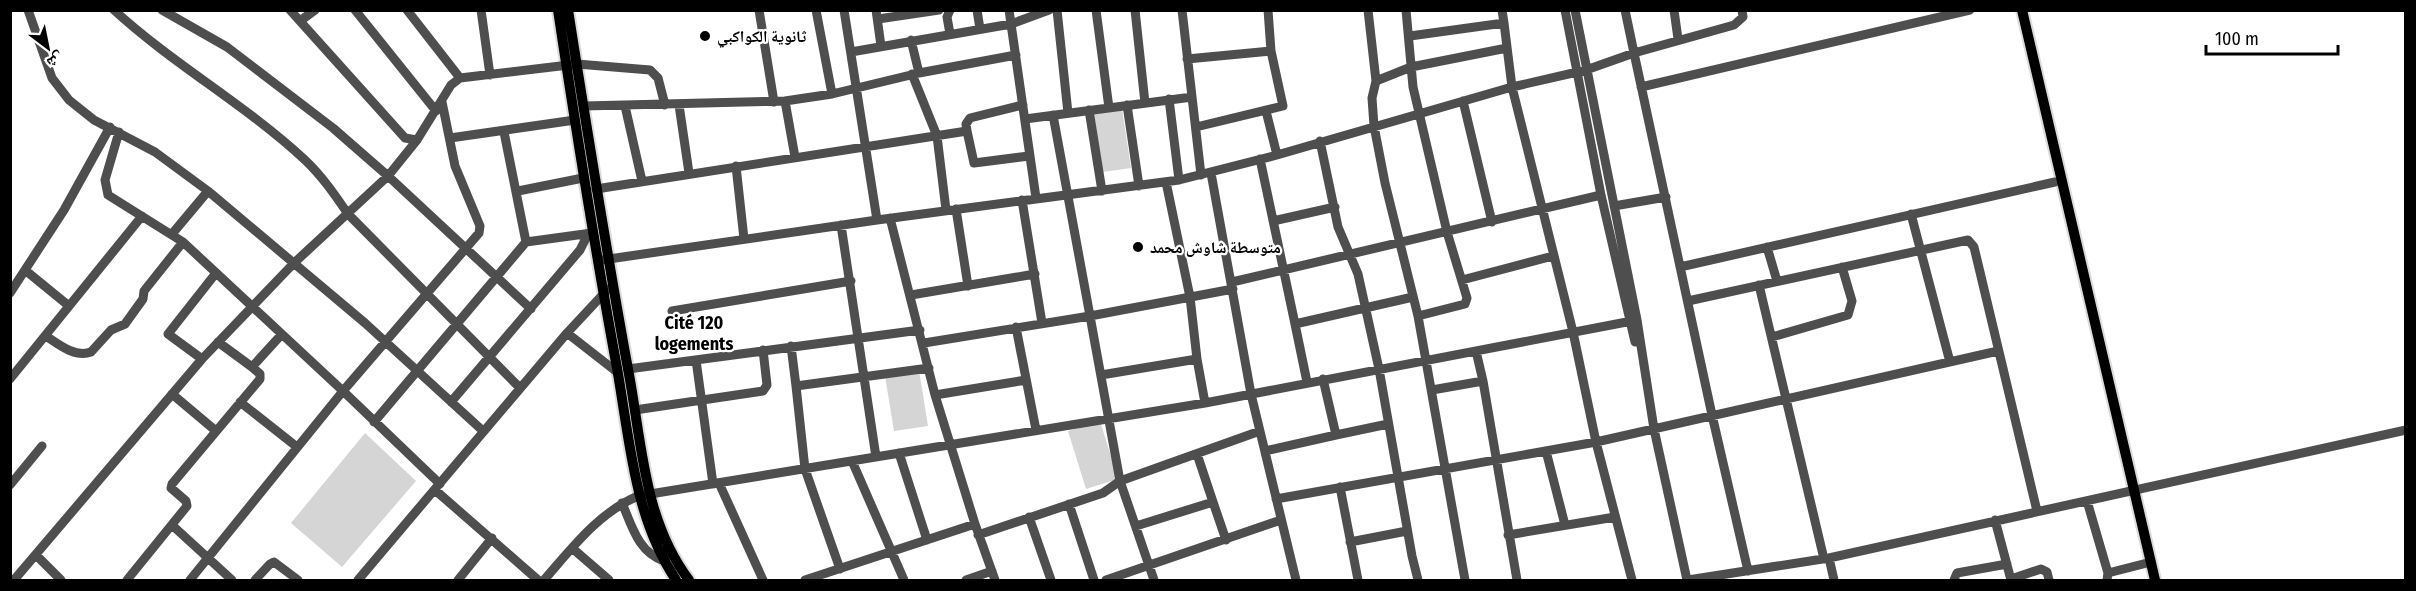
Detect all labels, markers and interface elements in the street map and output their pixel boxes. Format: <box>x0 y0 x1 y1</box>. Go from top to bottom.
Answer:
north arrow <box>18 18 78 78</box>
scale bar <box>2206 18 2338 56</box>
place label: ثانوية الكواكبي <box>717 27 807 48</box>
text: 100 m <box>2215 28 2259 50</box>
marker: ثانوية الكواكبي <box>698 29 712 43</box>
text: ش <box>43 48 68 73</box>
place label: متوسطة شاوش محمد <box>1150 238 1281 257</box>
marker: متوسطة شاوش محمد <box>1131 240 1145 254</box>
district label: Cité 120 logements <box>655 312 733 355</box>

